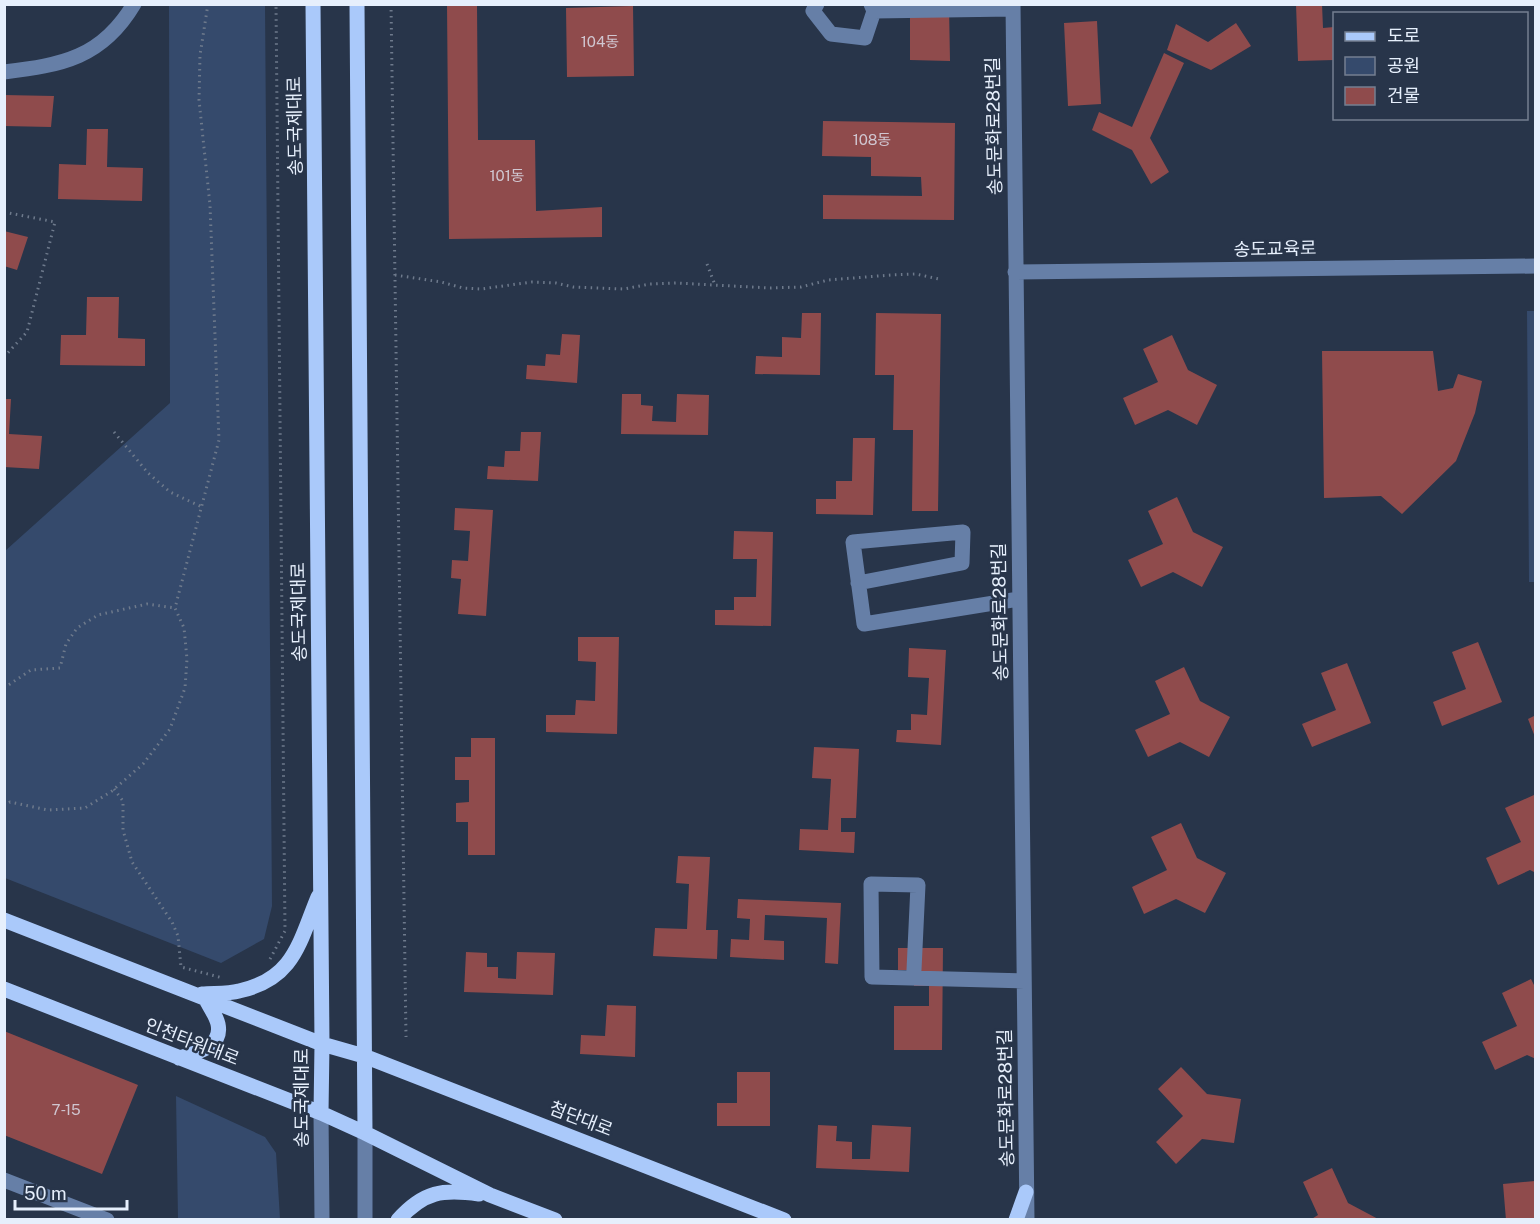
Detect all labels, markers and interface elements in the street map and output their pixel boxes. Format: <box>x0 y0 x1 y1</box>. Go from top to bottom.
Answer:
legend <box>1333 12 1528 120</box>
text: 도로 <box>1387 25 1420 46</box>
house number: 104동 <box>581 33 619 50</box>
text: 공원 <box>1387 55 1420 76</box>
street label: 송도문화로28번길 <box>982 57 1005 195</box>
street label: 송도국제대로 <box>283 76 306 176</box>
text: 건물 <box>1387 85 1420 106</box>
house number: 108동 <box>853 131 891 148</box>
house number: 101동 <box>489 167 525 184</box>
street label: 송도교육로 <box>1233 237 1317 260</box>
street label: 송도문화로28번길 <box>988 543 1011 681</box>
street label: 송도국제대로 <box>287 562 310 662</box>
street label: 인천타워대로 <box>142 1014 242 1069</box>
street label: 송도문화로28번길 <box>994 1029 1017 1167</box>
street label: 송도국제대로 <box>291 1048 312 1148</box>
street label: 첨단대로 <box>546 1097 616 1140</box>
house number: 7-15 <box>51 1101 81 1118</box>
scale bar <box>15 1173 128 1211</box>
text: 50 m <box>24 1183 67 1204</box>

